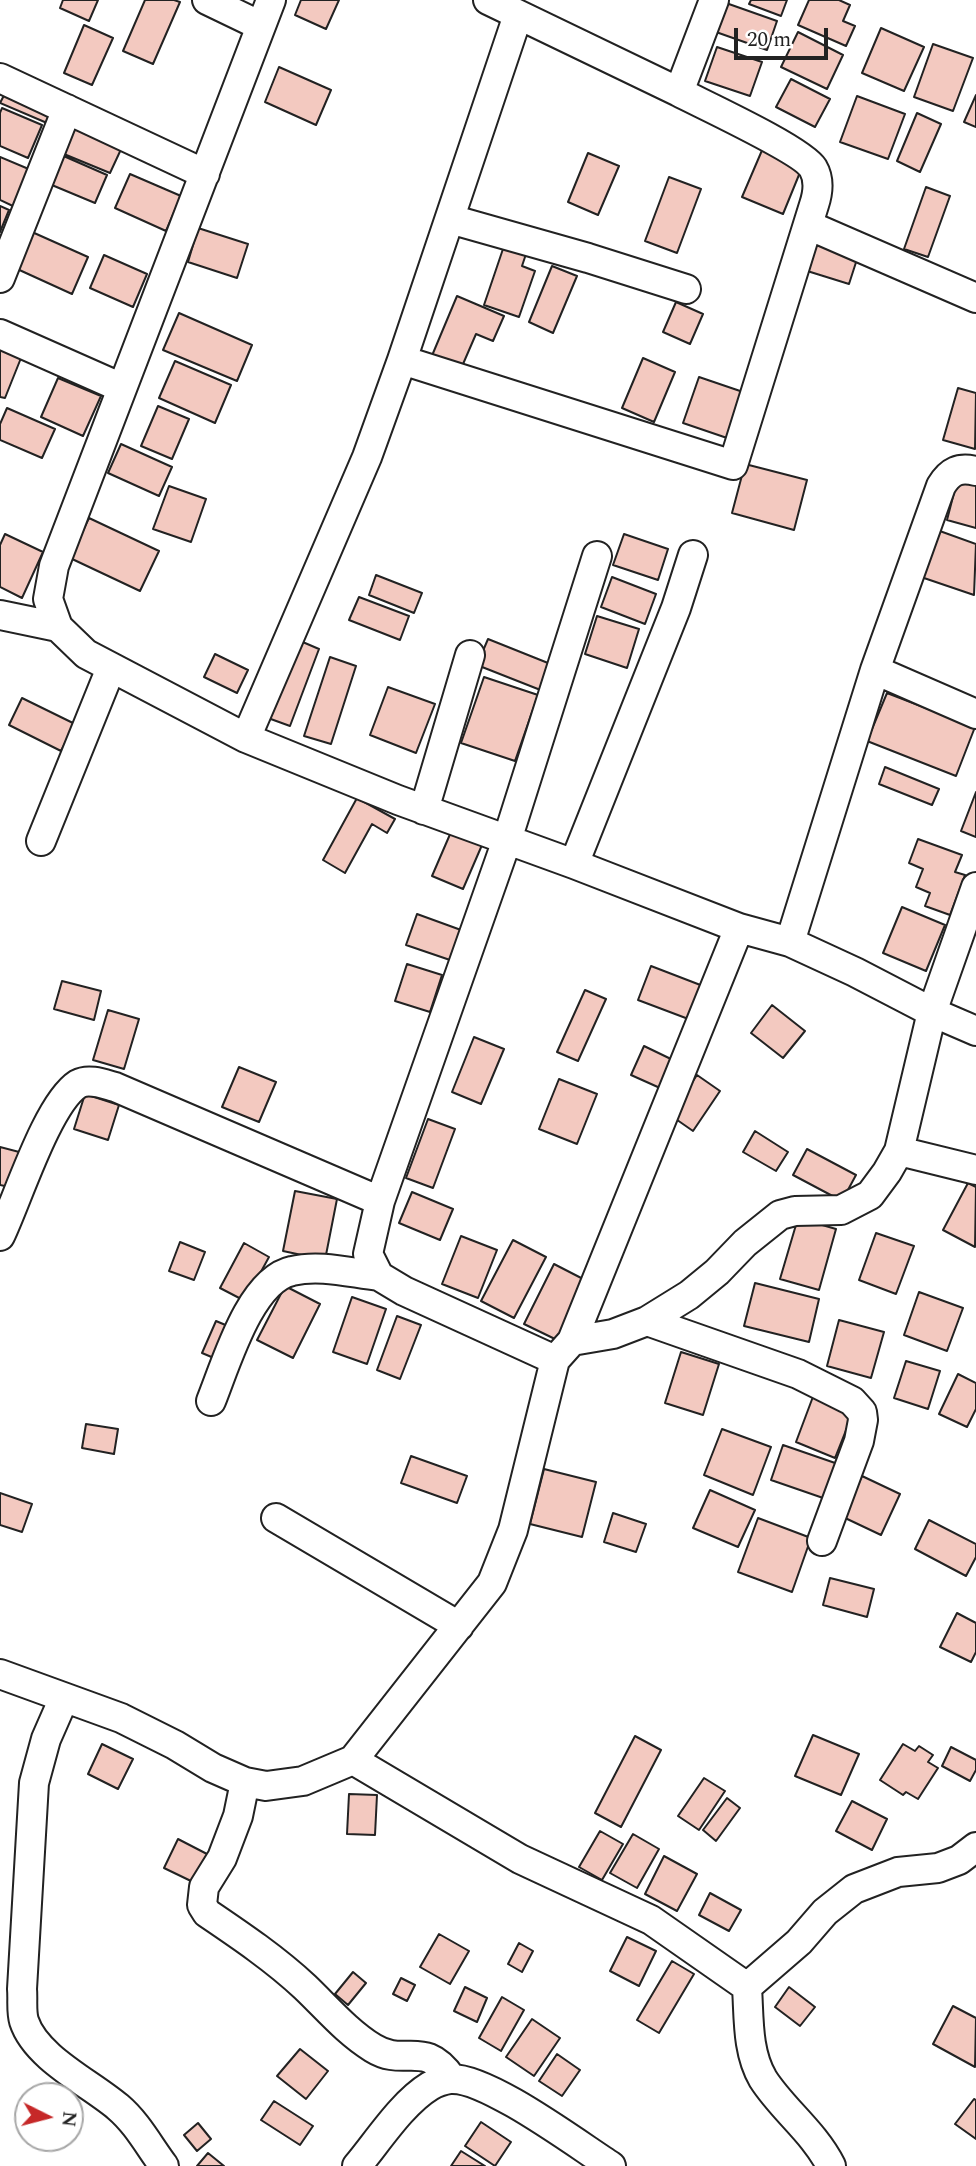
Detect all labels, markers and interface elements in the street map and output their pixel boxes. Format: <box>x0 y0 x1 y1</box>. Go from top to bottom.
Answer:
scale bar <box>738 14 832 58</box>
text: 20 m <box>747 24 791 56</box>
north arrow <box>14 2082 84 2152</box>
text: N <box>53 2110 84 2128</box>

